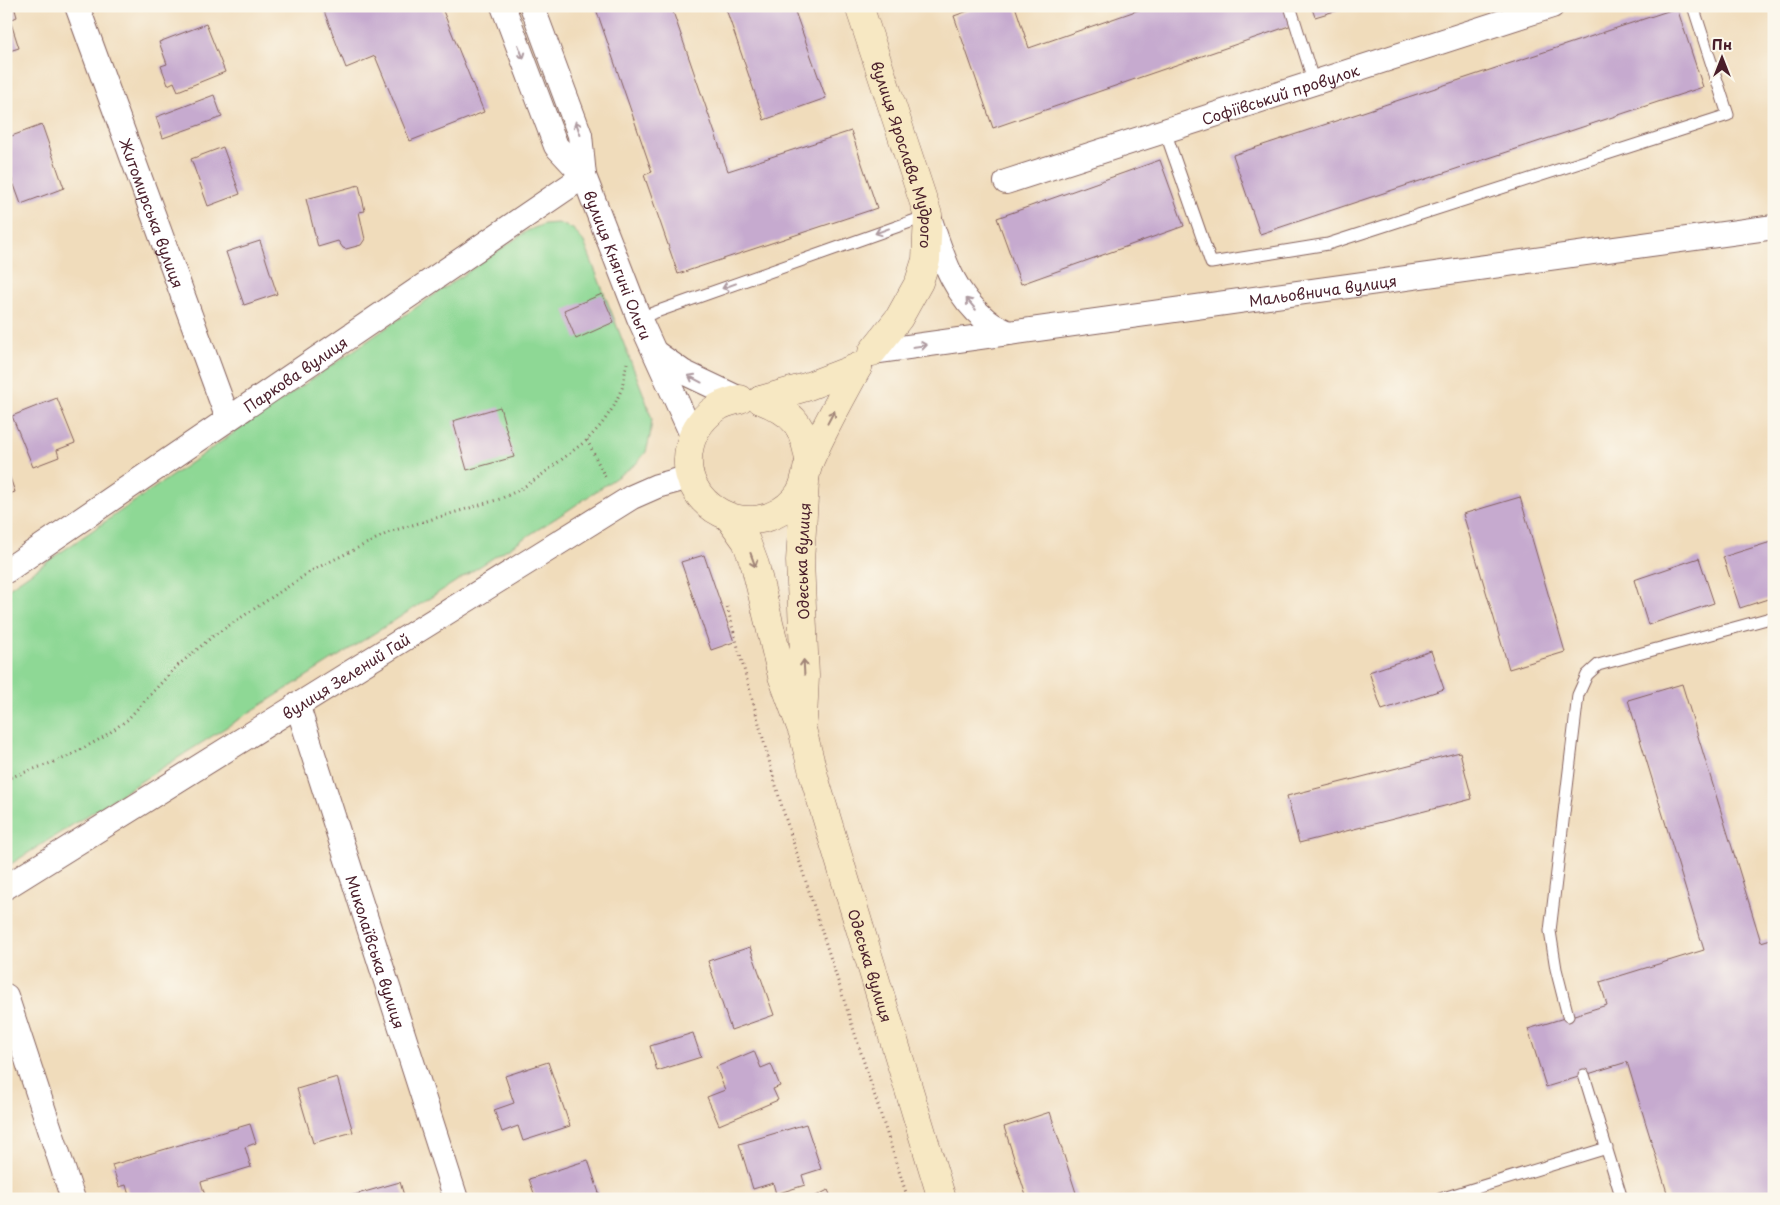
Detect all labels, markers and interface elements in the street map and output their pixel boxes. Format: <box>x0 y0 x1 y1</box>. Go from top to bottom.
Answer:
north arrow <box>1698 32 1748 82</box>
text: Пн <box>1712 34 1732 55</box>
one-way arrow <box>516 44 526 59</box>
street label: Софіївський провулок <box>1198 57 1362 130</box>
street label: вулиця Ярослава Мудрого <box>866 58 939 249</box>
one-way arrow <box>572 120 582 136</box>
street label: Житомирська вулиця <box>115 134 191 291</box>
street label: вулиця Княгині Ольги <box>579 187 659 343</box>
one-way arrow <box>875 227 890 236</box>
street label: Мальовнича вулиця <box>1247 268 1398 311</box>
one-way arrow <box>722 282 737 291</box>
one-way arrow <box>965 298 976 311</box>
street label: Паркова вулиця <box>238 330 352 417</box>
one-way arrow <box>912 340 928 350</box>
one-way arrow <box>688 374 703 384</box>
one-way arrow <box>826 409 836 424</box>
street label: Одеська вулиця <box>788 502 815 620</box>
one-way arrow <box>749 552 758 567</box>
street label: вулиця Зелений Гай <box>277 627 414 724</box>
one-way arrow <box>800 659 809 675</box>
street label: Миколаївська вулиця <box>341 872 412 1031</box>
street label: Одеська вулиця <box>843 906 899 1025</box>

